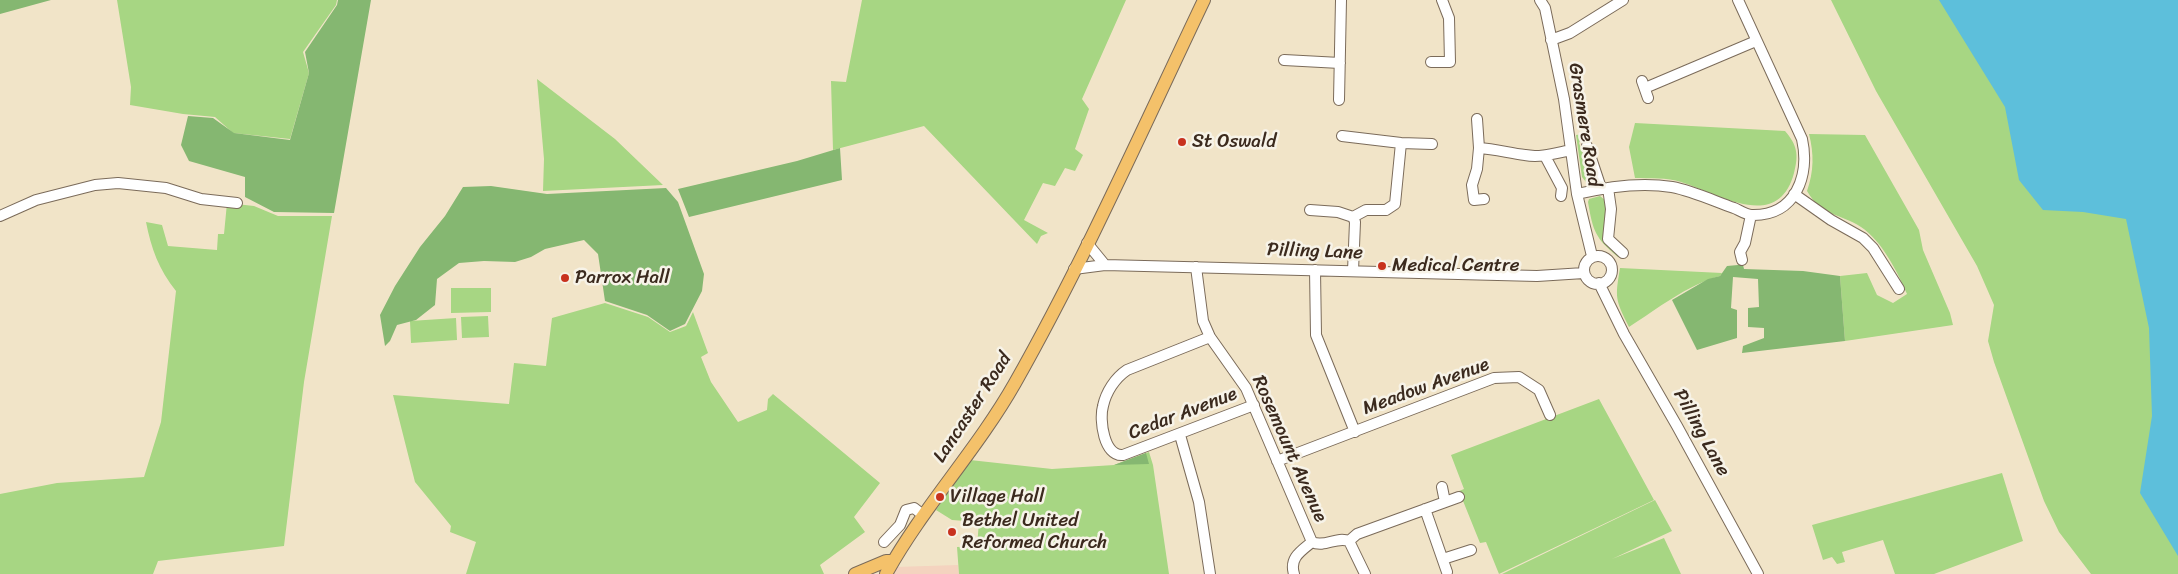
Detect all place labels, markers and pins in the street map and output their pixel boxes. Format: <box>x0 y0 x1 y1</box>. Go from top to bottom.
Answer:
place label: St Oswald <box>1192 131 1276 153</box>
marker: St Oswald <box>1176 136 1188 148</box>
place label: Medical Centre <box>1392 255 1520 277</box>
marker: Medical Centre <box>1376 260 1388 272</box>
place label: Parrox Hall <box>575 267 670 289</box>
marker: Parrox Hall <box>559 272 571 284</box>
place label: Village Hall <box>950 486 1044 508</box>
marker: Village Hall <box>934 491 946 503</box>
place label: Bethel United Reformed Church <box>962 510 1107 554</box>
marker: Bethel United Reformed Church <box>946 526 958 538</box>

